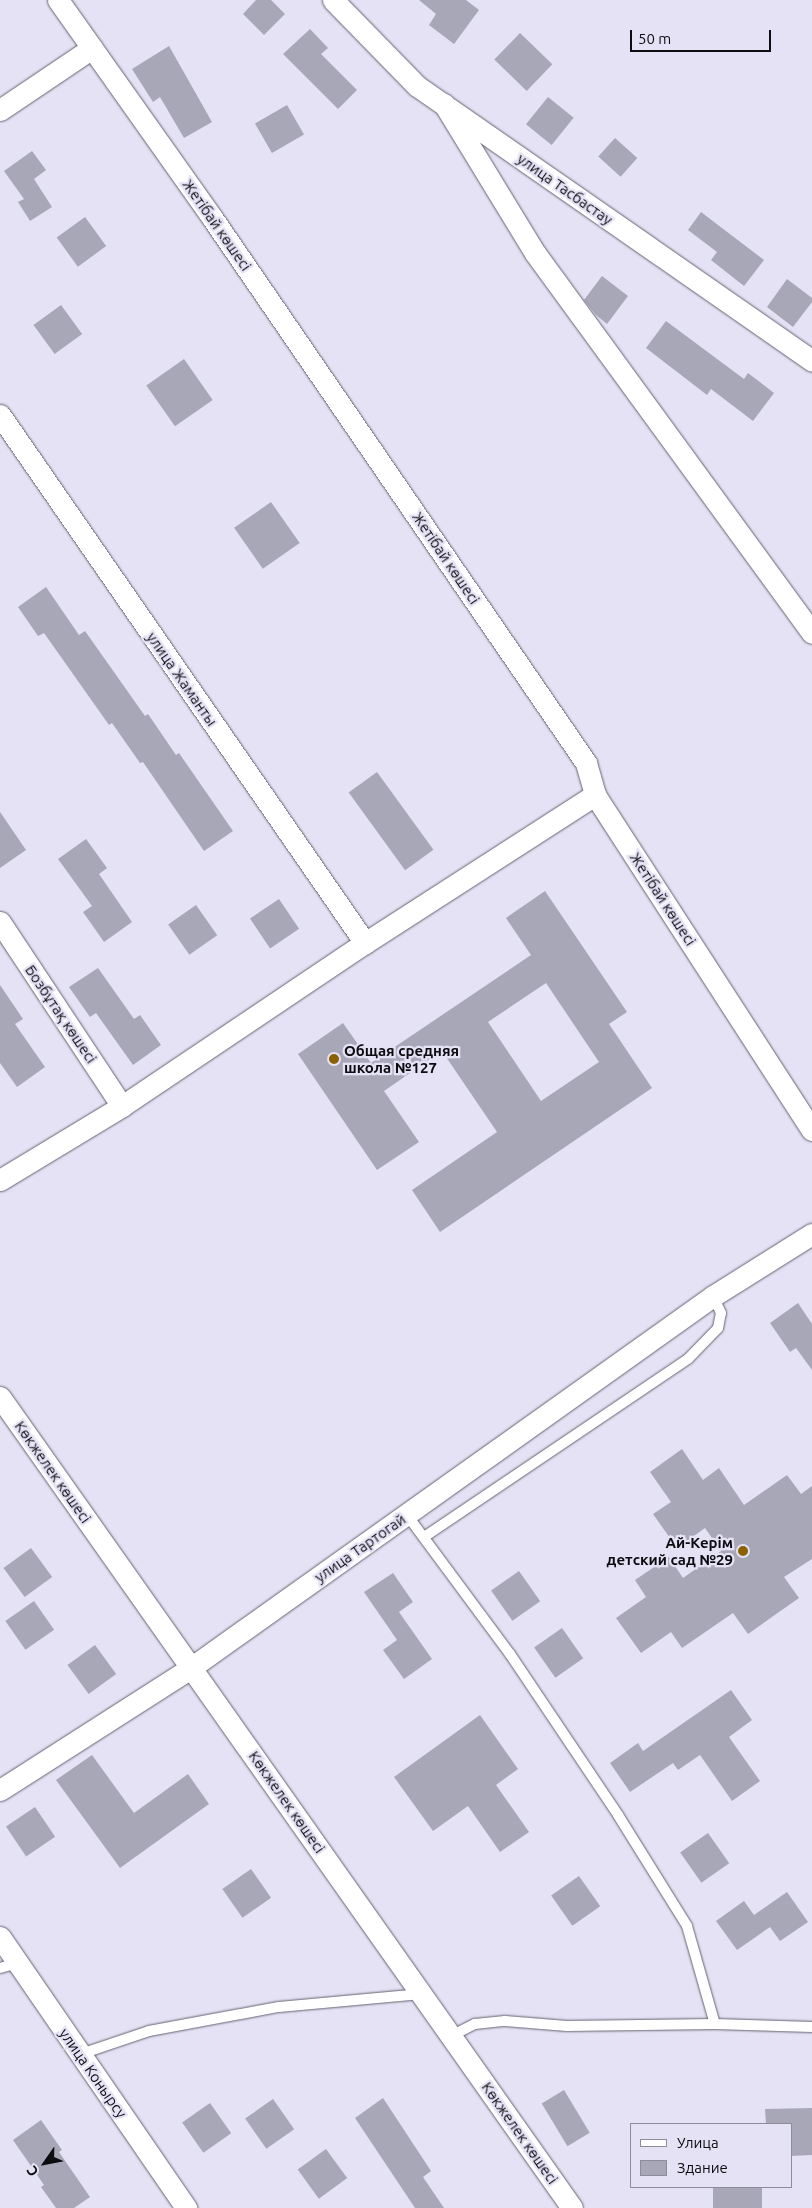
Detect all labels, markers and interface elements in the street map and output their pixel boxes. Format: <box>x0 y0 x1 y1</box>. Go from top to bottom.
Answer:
scale bar <box>632 20 773 52</box>
text: 50 m <box>638 30 671 47</box>
street label: улица Тасбастау <box>514 149 616 229</box>
street label: Жетібай көшесі <box>179 176 255 274</box>
street label: Жетібай көшесі <box>409 508 483 608</box>
street label: улица Жаманты <box>143 629 221 729</box>
street label: Жетібай көшесі <box>626 849 700 949</box>
street label: Бозбұтақ көшесі <box>21 961 101 1067</box>
place label: Общая средняя школа №127 <box>344 1041 459 1076</box>
marker: Общая средняя школа №127 <box>328 1053 340 1065</box>
street label: Көкжелек көшесі <box>11 1418 95 1526</box>
street label: улица Тартогай <box>311 1510 409 1586</box>
place label: Ай-Керім детский сад №29 <box>607 1533 733 1568</box>
marker: Ай-Керім детский сад №29 <box>737 1545 749 1557</box>
street label: Көкжелек көшесі <box>245 1748 329 1856</box>
street label: улица Конырсу <box>55 2025 131 2121</box>
street label: Көкжелек көшесі <box>478 2079 562 2187</box>
legend <box>630 2123 792 2188</box>
text: Улица <box>677 2134 719 2151</box>
north arrow <box>20 2138 70 2188</box>
text: Здание <box>677 2159 728 2176</box>
text: С <box>23 2163 42 2179</box>

